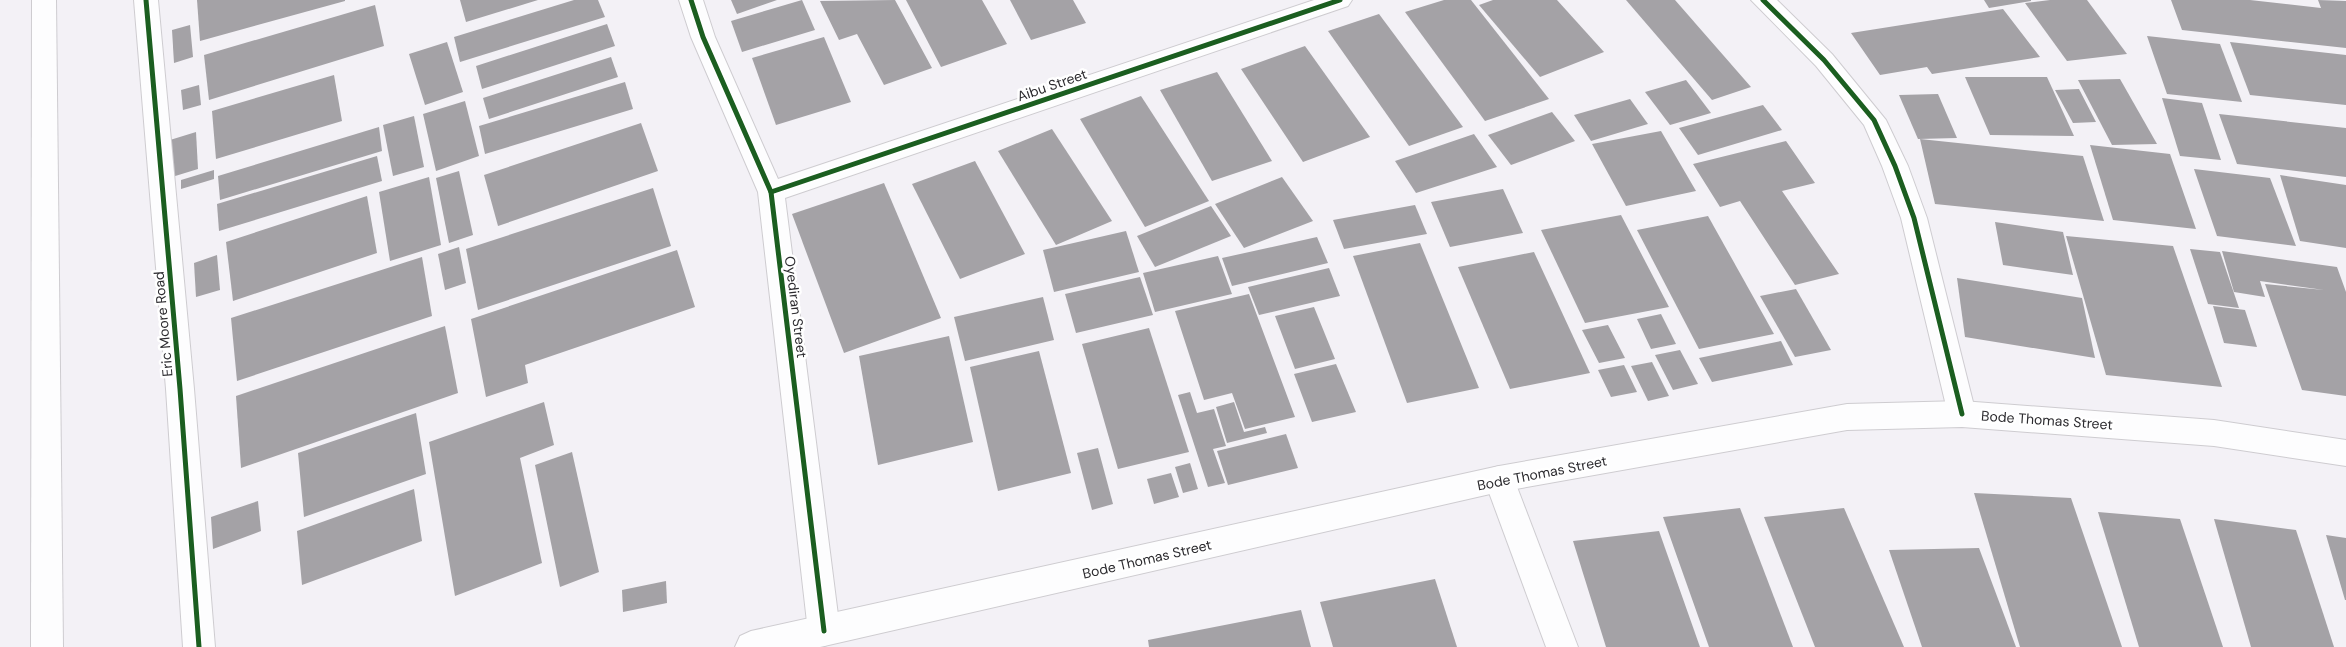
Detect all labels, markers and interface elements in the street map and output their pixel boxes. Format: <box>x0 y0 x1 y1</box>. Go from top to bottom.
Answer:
street label: Aibu Street <box>1015 65 1089 105</box>
street label: Oyediran Street <box>781 255 811 359</box>
street label: Eric Moore Road <box>149 271 177 377</box>
street label: Bode Thomas Street <box>1981 406 2113 434</box>
street label: Bode Thomas Street <box>1476 452 1608 494</box>
street label: Bode Thomas Street <box>1081 535 1213 583</box>

